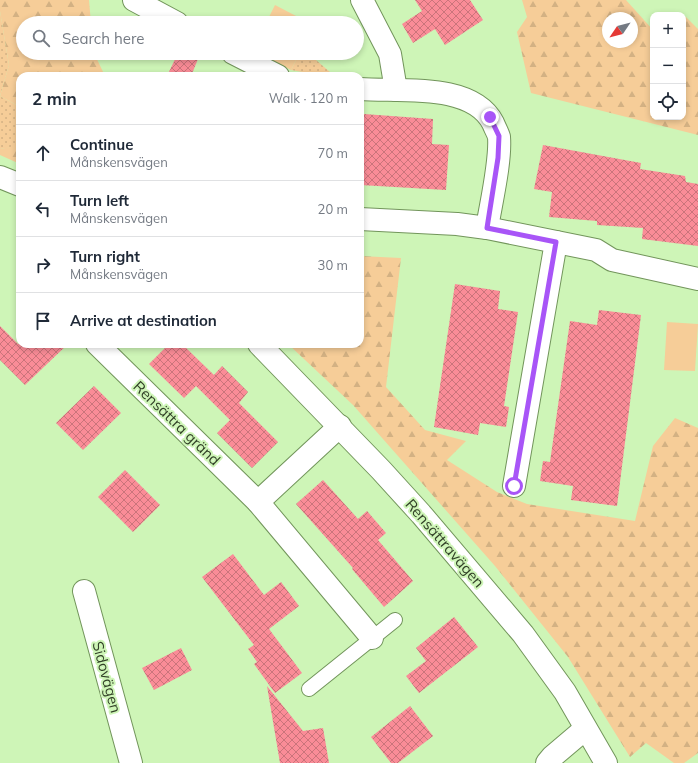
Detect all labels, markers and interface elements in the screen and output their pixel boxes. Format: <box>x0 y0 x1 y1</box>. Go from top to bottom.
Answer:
north arrow <box>602 12 638 48</box>
map controls <box>650 12 686 120</box>
button: + <box>650 12 686 48</box>
search box <box>16 16 364 60</box>
icon: search <box>30 27 52 49</box>
text: Search here <box>62 29 144 48</box>
button: − <box>650 48 686 84</box>
button: locate <box>650 84 686 120</box>
text: 2 min <box>32 88 77 109</box>
text: Walk · 120 m <box>269 90 348 106</box>
route end <box>481 108 499 126</box>
text: Continue <box>70 135 133 154</box>
icon: ahead <box>32 142 54 164</box>
text: 70 m <box>318 145 348 161</box>
text: Månskensvägen <box>70 154 168 170</box>
text: Turn left <box>70 191 129 210</box>
icon: left <box>32 198 54 220</box>
text: 20 m <box>318 201 348 217</box>
text: Månskensvägen <box>70 210 168 226</box>
text: Turn right <box>70 247 140 266</box>
icon: right <box>32 254 54 276</box>
text: 30 m <box>318 257 348 273</box>
text: Månskensvägen <box>70 266 168 282</box>
icon: arrive <box>32 310 54 332</box>
text: Arrive at destination <box>70 311 217 330</box>
street label: Rensättra gränd <box>130 377 224 469</box>
route start <box>505 477 523 495</box>
street label: Rensättravägen <box>401 495 489 591</box>
street label: Sidovägen <box>88 639 126 715</box>

